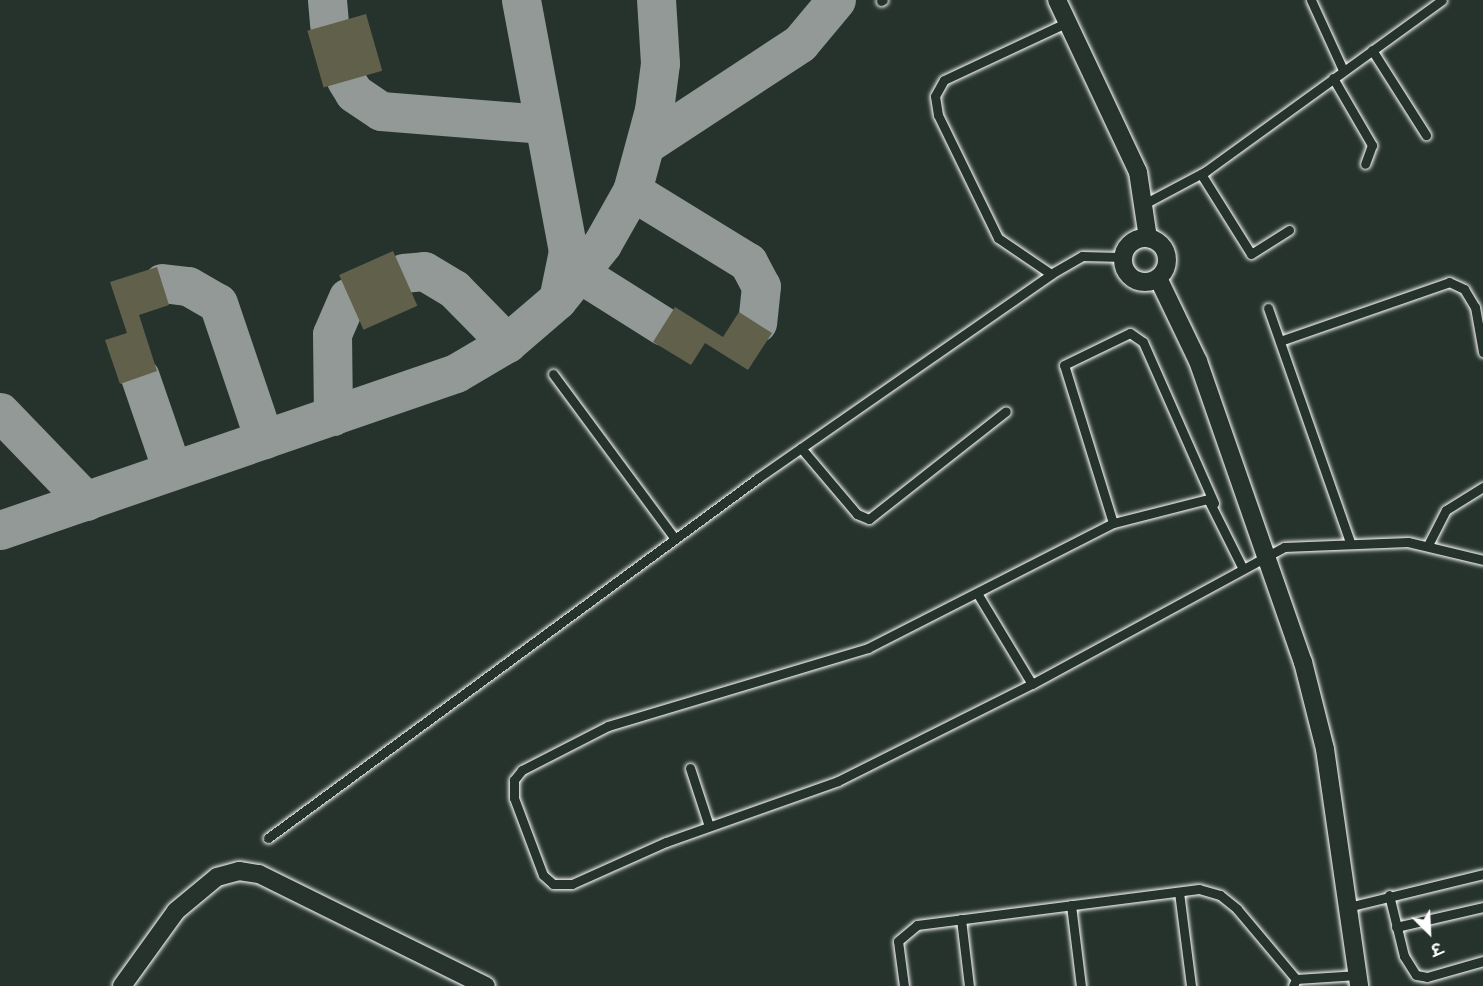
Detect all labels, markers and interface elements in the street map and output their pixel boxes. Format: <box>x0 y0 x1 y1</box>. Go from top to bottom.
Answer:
north arrow <box>1399 902 1459 962</box>
text: उ <box>1427 936 1446 961</box>

